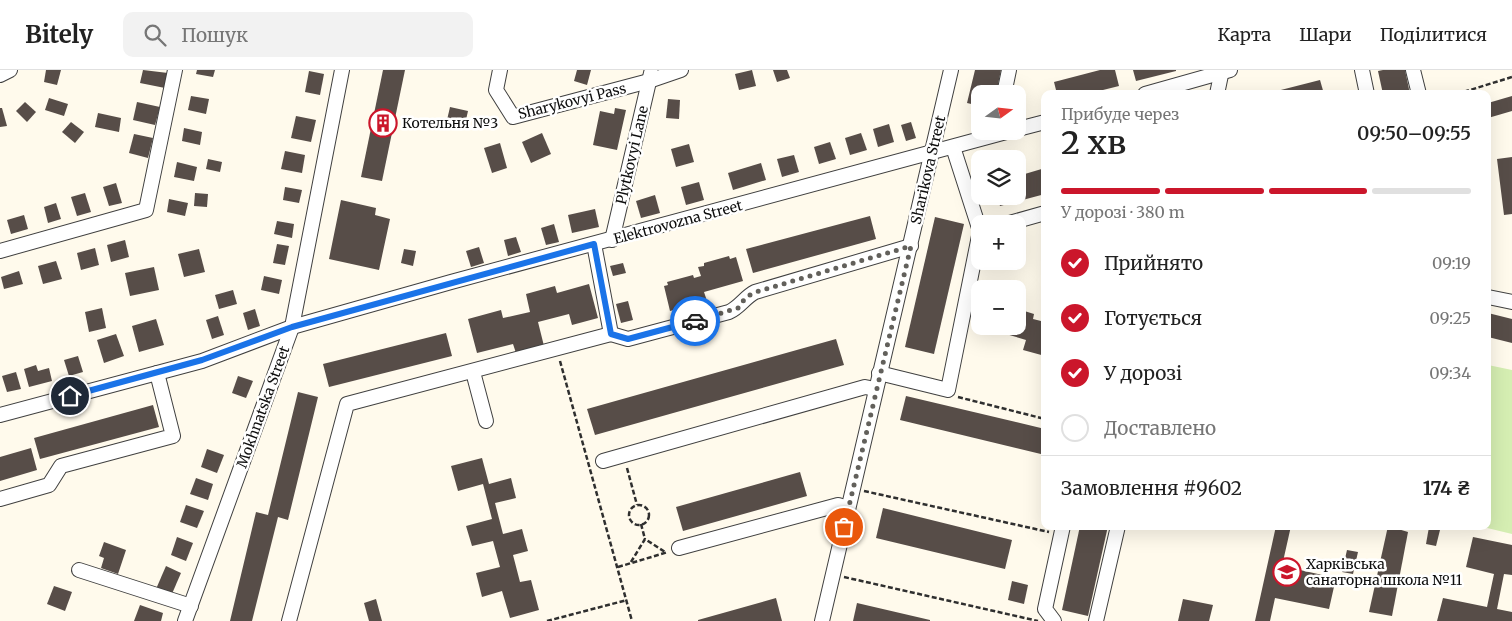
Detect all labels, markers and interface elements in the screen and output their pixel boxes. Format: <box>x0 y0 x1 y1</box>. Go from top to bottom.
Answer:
search box <box>123 12 473 57</box>
text: Bitely <box>25 19 93 50</box>
icon: search <box>141 21 169 49</box>
text: Пошук <box>181 23 248 47</box>
text: Карта <box>1218 23 1271 46</box>
text: Шари <box>1299 23 1352 46</box>
text: Поділитися <box>1380 23 1487 46</box>
street label: Sharykovyi Pass <box>516 79 628 123</box>
north arrow <box>971 85 1026 140</box>
map controls <box>971 85 1026 335</box>
street label: Plytkovyi Lane <box>612 104 652 206</box>
text: Прибуде через <box>1061 104 1179 124</box>
building icon: Котельня №3 <box>368 108 398 138</box>
street label: Sharikova Street <box>907 113 949 226</box>
place label: Котельня №3 <box>402 114 498 132</box>
text: 09:50–09:55 <box>1357 121 1471 145</box>
text: 2 хв <box>1061 123 1126 163</box>
button: layers <box>971 150 1026 205</box>
street label: Elektrovozna Street <box>612 196 745 248</box>
text: У дорозі · 380 m <box>1061 202 1185 222</box>
button: + <box>971 215 1026 270</box>
icon: check <box>1061 249 1089 277</box>
text: Прийнято <box>1104 251 1203 275</box>
text: 09:19 <box>1432 253 1471 273</box>
button: − <box>971 280 1026 335</box>
courier <box>670 296 720 346</box>
icon: check <box>1061 304 1089 332</box>
text: Готується <box>1104 306 1202 330</box>
icon: car <box>681 307 709 335</box>
text: 09:25 <box>1429 308 1471 328</box>
street label: Mokhnatska Street <box>233 343 294 470</box>
icon: check <box>1061 359 1089 387</box>
text: У дорозі <box>1104 361 1182 385</box>
text: 09:34 <box>1429 363 1471 383</box>
pin <box>49 375 91 417</box>
icon: home <box>56 382 84 410</box>
text: Доставлено <box>1104 416 1216 440</box>
text: Замовлення #9602 <box>1061 476 1242 500</box>
text: 174 ₴ <box>1423 476 1471 500</box>
pin <box>823 506 865 548</box>
icon: bag <box>830 513 858 541</box>
place label: Харківська санаторна школа №11 <box>1306 555 1462 589</box>
school or university icon: Харківська санаторна школа №11 <box>1272 557 1302 587</box>

